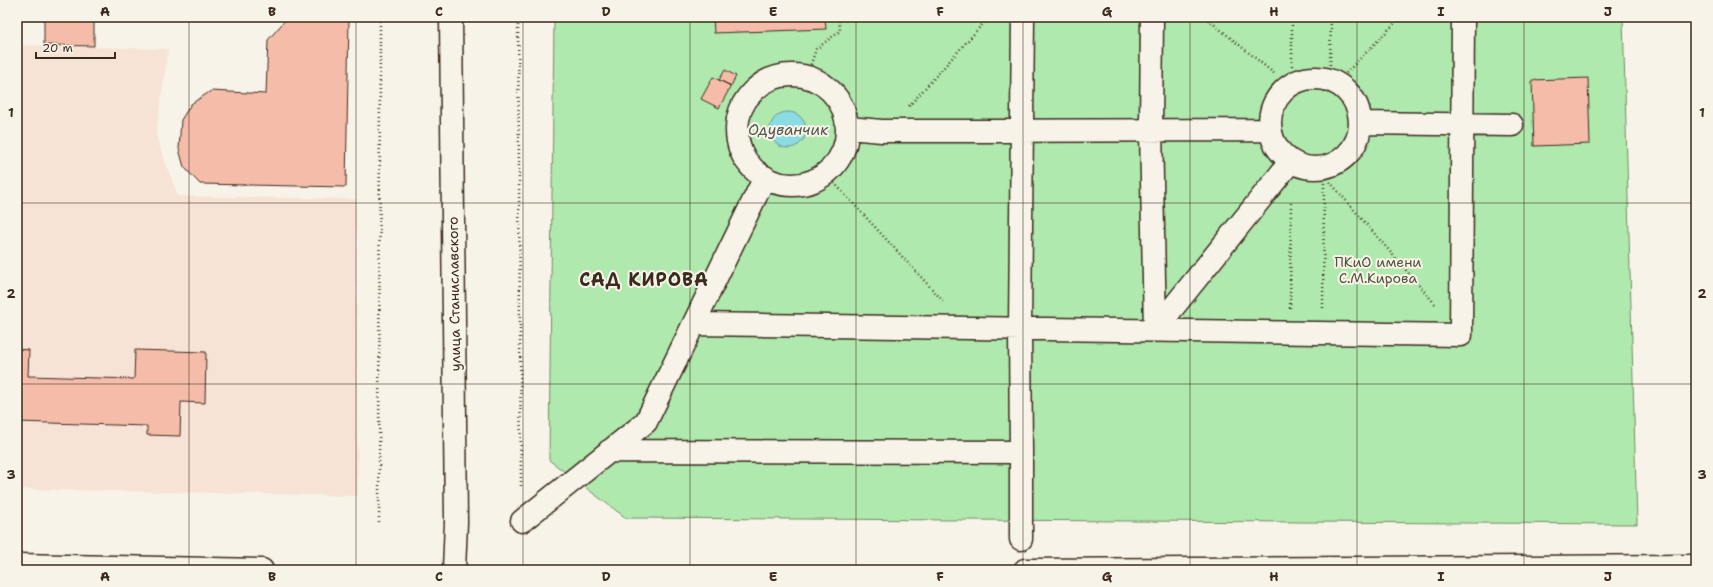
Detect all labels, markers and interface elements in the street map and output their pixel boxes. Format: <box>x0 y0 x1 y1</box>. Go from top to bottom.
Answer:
text: A <box>100 3 110 20</box>
text: B <box>268 3 276 20</box>
text: C <box>435 3 443 20</box>
text: D <box>601 3 611 20</box>
text: E <box>769 3 778 20</box>
text: F <box>936 3 944 20</box>
text: G <box>1102 3 1113 20</box>
text: H <box>1269 3 1279 20</box>
text: I <box>1437 3 1445 20</box>
text: J <box>1604 3 1612 20</box>
scale bar <box>36 34 115 60</box>
text: 20 m <box>42 40 73 56</box>
text: 1 <box>8 104 14 121</box>
text: 1 <box>1699 104 1705 121</box>
water label: Одуванчик <box>748 120 829 140</box>
street label: улица Станиславского <box>444 217 464 371</box>
park label: ПКиО имени С.М.Кирова <box>1335 253 1421 287</box>
district label: САД КИРОВА <box>579 268 709 292</box>
text: 2 <box>6 285 16 302</box>
text: 2 <box>1697 285 1707 302</box>
text: 3 <box>6 466 16 483</box>
text: 3 <box>1697 466 1707 483</box>
text: A <box>100 568 110 585</box>
text: B <box>268 568 276 585</box>
text: C <box>435 568 443 585</box>
text: D <box>601 568 611 585</box>
text: E <box>769 568 778 585</box>
text: F <box>936 568 944 585</box>
text: G <box>1102 568 1113 585</box>
text: H <box>1269 568 1279 585</box>
text: I <box>1437 568 1445 585</box>
text: J <box>1604 568 1612 585</box>

